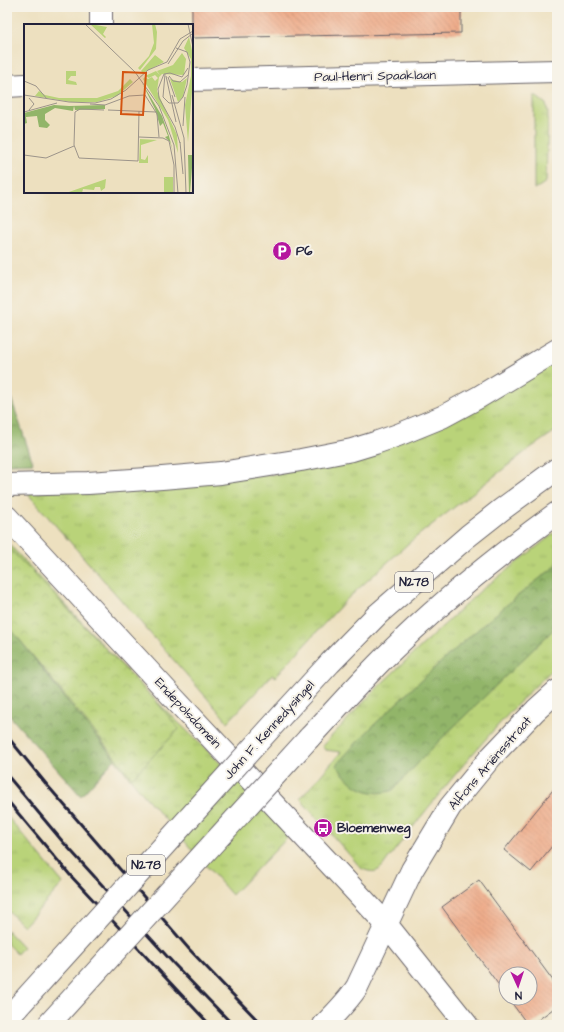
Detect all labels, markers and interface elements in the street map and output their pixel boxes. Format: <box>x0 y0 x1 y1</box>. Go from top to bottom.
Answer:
inset map <box>24 24 193 193</box>
street label: Paul-Henri Spaaklaan <box>314 66 437 86</box>
parking icon: P6 <box>271 240 293 262</box>
place label: P6 <box>296 242 313 260</box>
road number: N278 <box>395 572 433 592</box>
street label: Endepolsdomein <box>151 674 226 753</box>
street label: John F. Kennedysingel <box>220 676 319 784</box>
street label: Alfons Ariënsstraat <box>444 712 536 814</box>
bus stop icon: Bloemenweg <box>312 817 334 839</box>
place label: Bloemenweg <box>337 819 411 839</box>
road number: N278 <box>127 855 165 875</box>
north arrow <box>498 966 538 1006</box>
text: N <box>515 988 522 1003</box>

